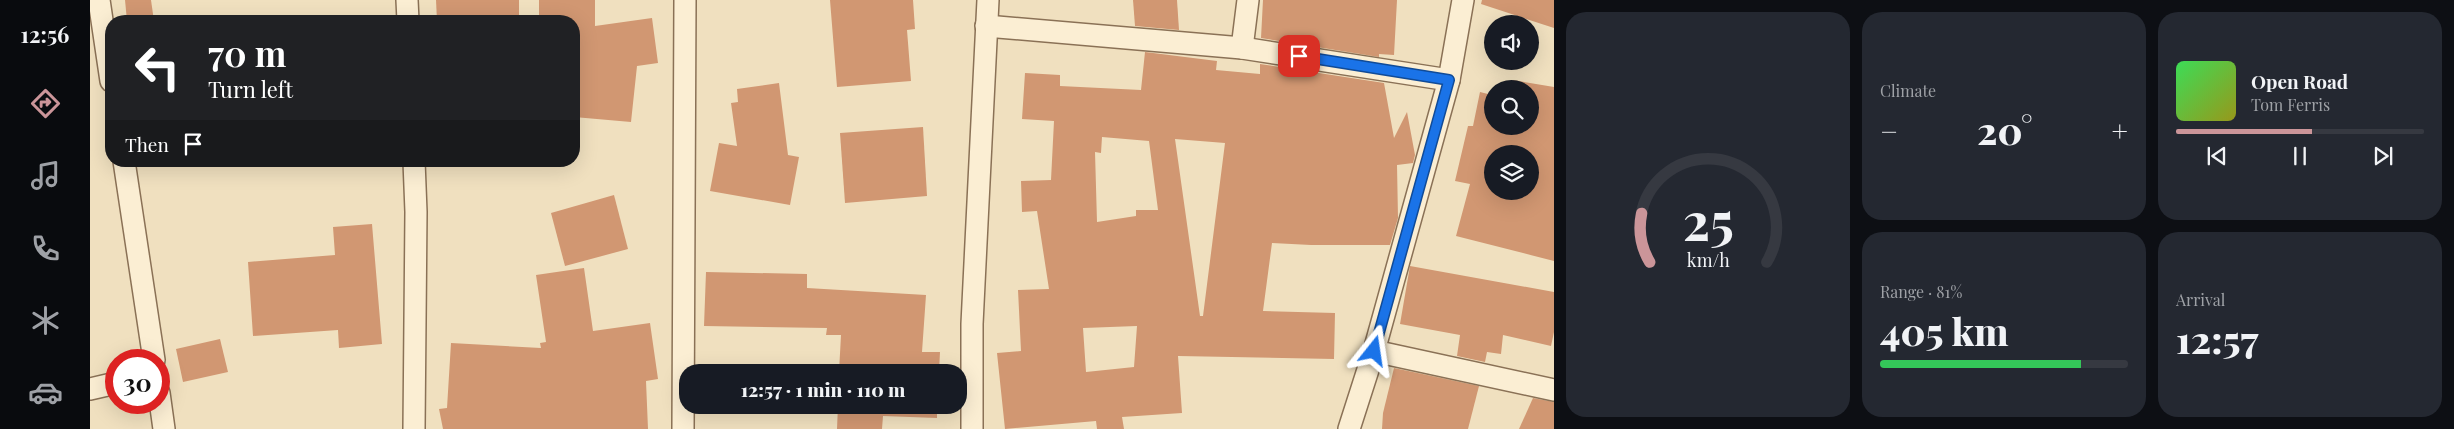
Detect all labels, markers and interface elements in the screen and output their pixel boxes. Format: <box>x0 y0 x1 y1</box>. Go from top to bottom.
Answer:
map controls <box>1484 15 1539 200</box>
button: sound <box>1484 15 1539 70</box>
text: 12:56 <box>21 19 69 49</box>
text: 70 m <box>208 29 286 76</box>
icon: left <box>125 35 190 100</box>
pin <box>1278 35 1320 77</box>
icon: arrive <box>1285 42 1313 70</box>
text: Open Road <box>2251 68 2348 94</box>
text: Turn left <box>208 74 293 104</box>
button: search <box>1484 80 1539 135</box>
text: Climate <box>1880 80 1936 101</box>
icon: directions <box>28 86 63 121</box>
text: Tom Ferris <box>2251 94 2330 115</box>
text: 20° <box>1977 104 2033 155</box>
text: − <box>1880 112 1898 149</box>
text: + <box>2112 112 2128 149</box>
icon: arrive <box>179 130 207 158</box>
text: Then <box>125 131 169 157</box>
icon: previous <box>2203 142 2231 170</box>
icon: pause <box>2286 142 2314 170</box>
icon: next <box>2369 142 2397 170</box>
button: layers <box>1484 145 1539 200</box>
icon: music <box>28 158 63 193</box>
text: 25 <box>1682 185 1734 254</box>
icon: phone <box>28 231 63 266</box>
text: km/h <box>1687 248 1730 271</box>
text: Range · 81% <box>1880 281 1962 302</box>
text: Arrival <box>2176 289 2225 310</box>
icon: climate <box>28 303 63 338</box>
text: 405 km <box>1880 305 2009 356</box>
text: 12:57 <box>2176 313 2258 364</box>
position arrow <box>1347 324 1399 376</box>
speed limit sign: 30 <box>105 349 170 414</box>
icon: car <box>28 375 63 410</box>
text: 12:57 · 1 min · 110 m <box>741 376 905 402</box>

